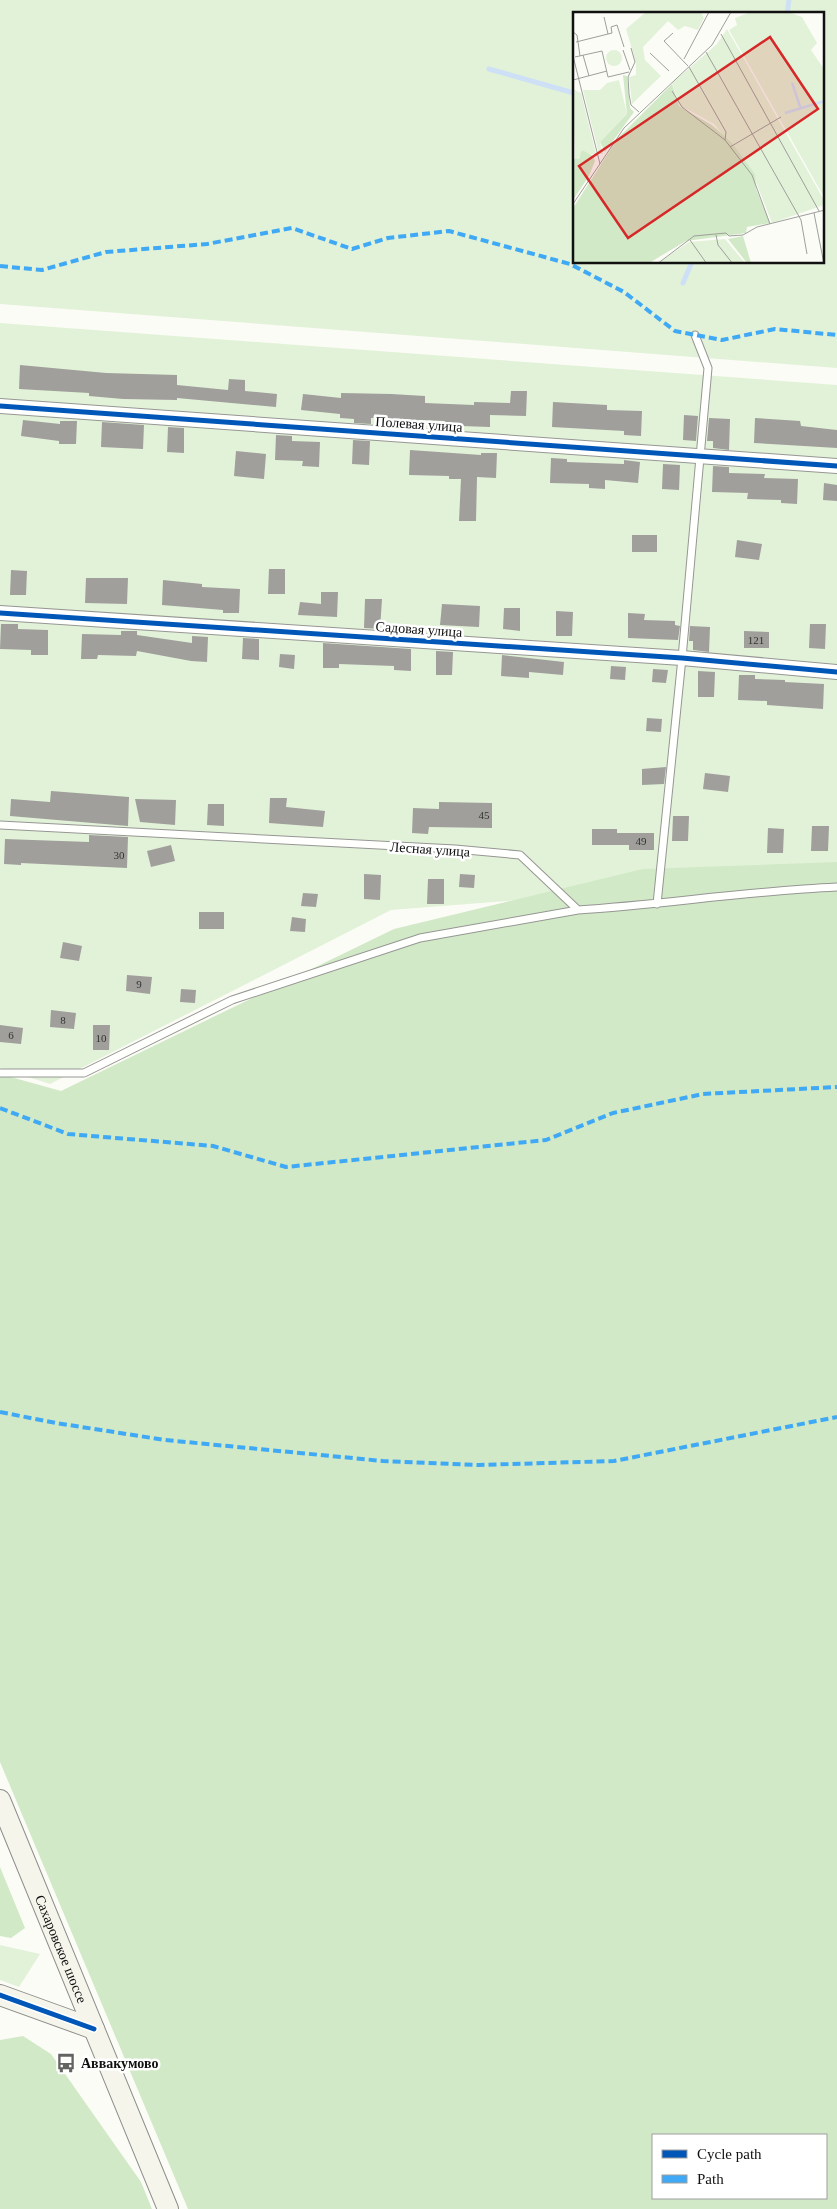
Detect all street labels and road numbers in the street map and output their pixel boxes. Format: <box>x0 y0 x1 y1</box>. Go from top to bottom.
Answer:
street label: Полевая улица <box>375 414 464 435</box>
street label: Садовая улица <box>375 619 464 640</box>
street label: Лесная улица <box>389 839 471 860</box>
street label: Сахаровское шоссе <box>32 1893 90 2005</box>

